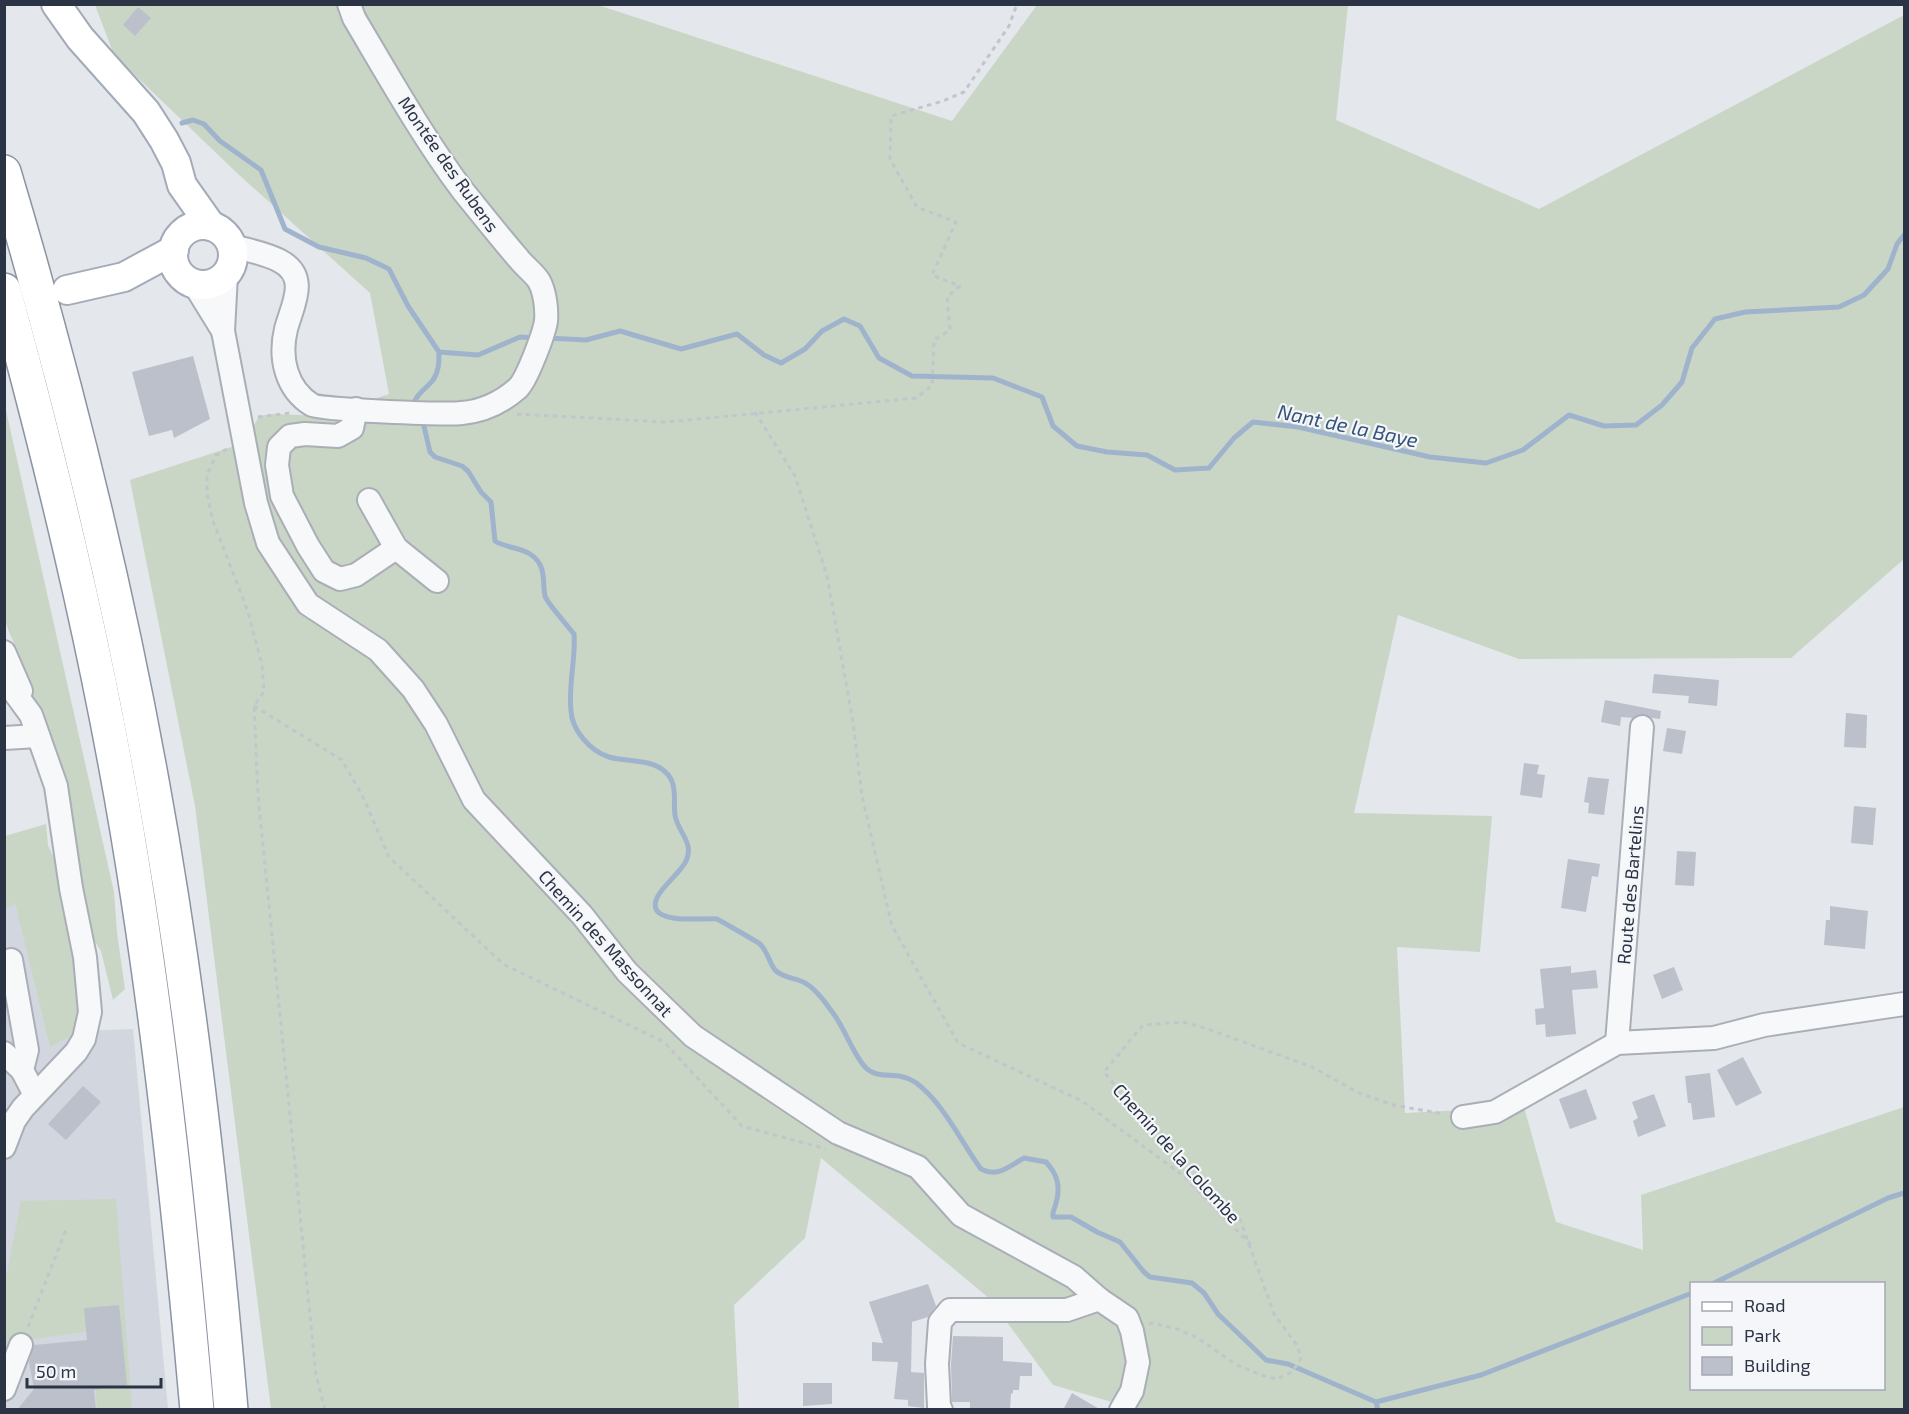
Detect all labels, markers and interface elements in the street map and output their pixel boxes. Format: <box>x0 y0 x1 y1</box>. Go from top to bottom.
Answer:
street label: Montée des Rubens <box>394 92 504 236</box>
water label: Nant de la Baye <box>1275 398 1421 453</box>
street label: Route des Bartelins <box>1612 805 1648 965</box>
street label: Chemin des Massonnat <box>534 865 678 1021</box>
street label: Chemin de la Colombe <box>1109 1079 1245 1227</box>
legend <box>1690 1282 1885 1390</box>
text: Road <box>1744 1294 1785 1316</box>
text: Park <box>1744 1324 1781 1346</box>
scale bar <box>27 1351 160 1389</box>
text: Building <box>1744 1354 1811 1376</box>
text: 50 m <box>36 1360 76 1382</box>

